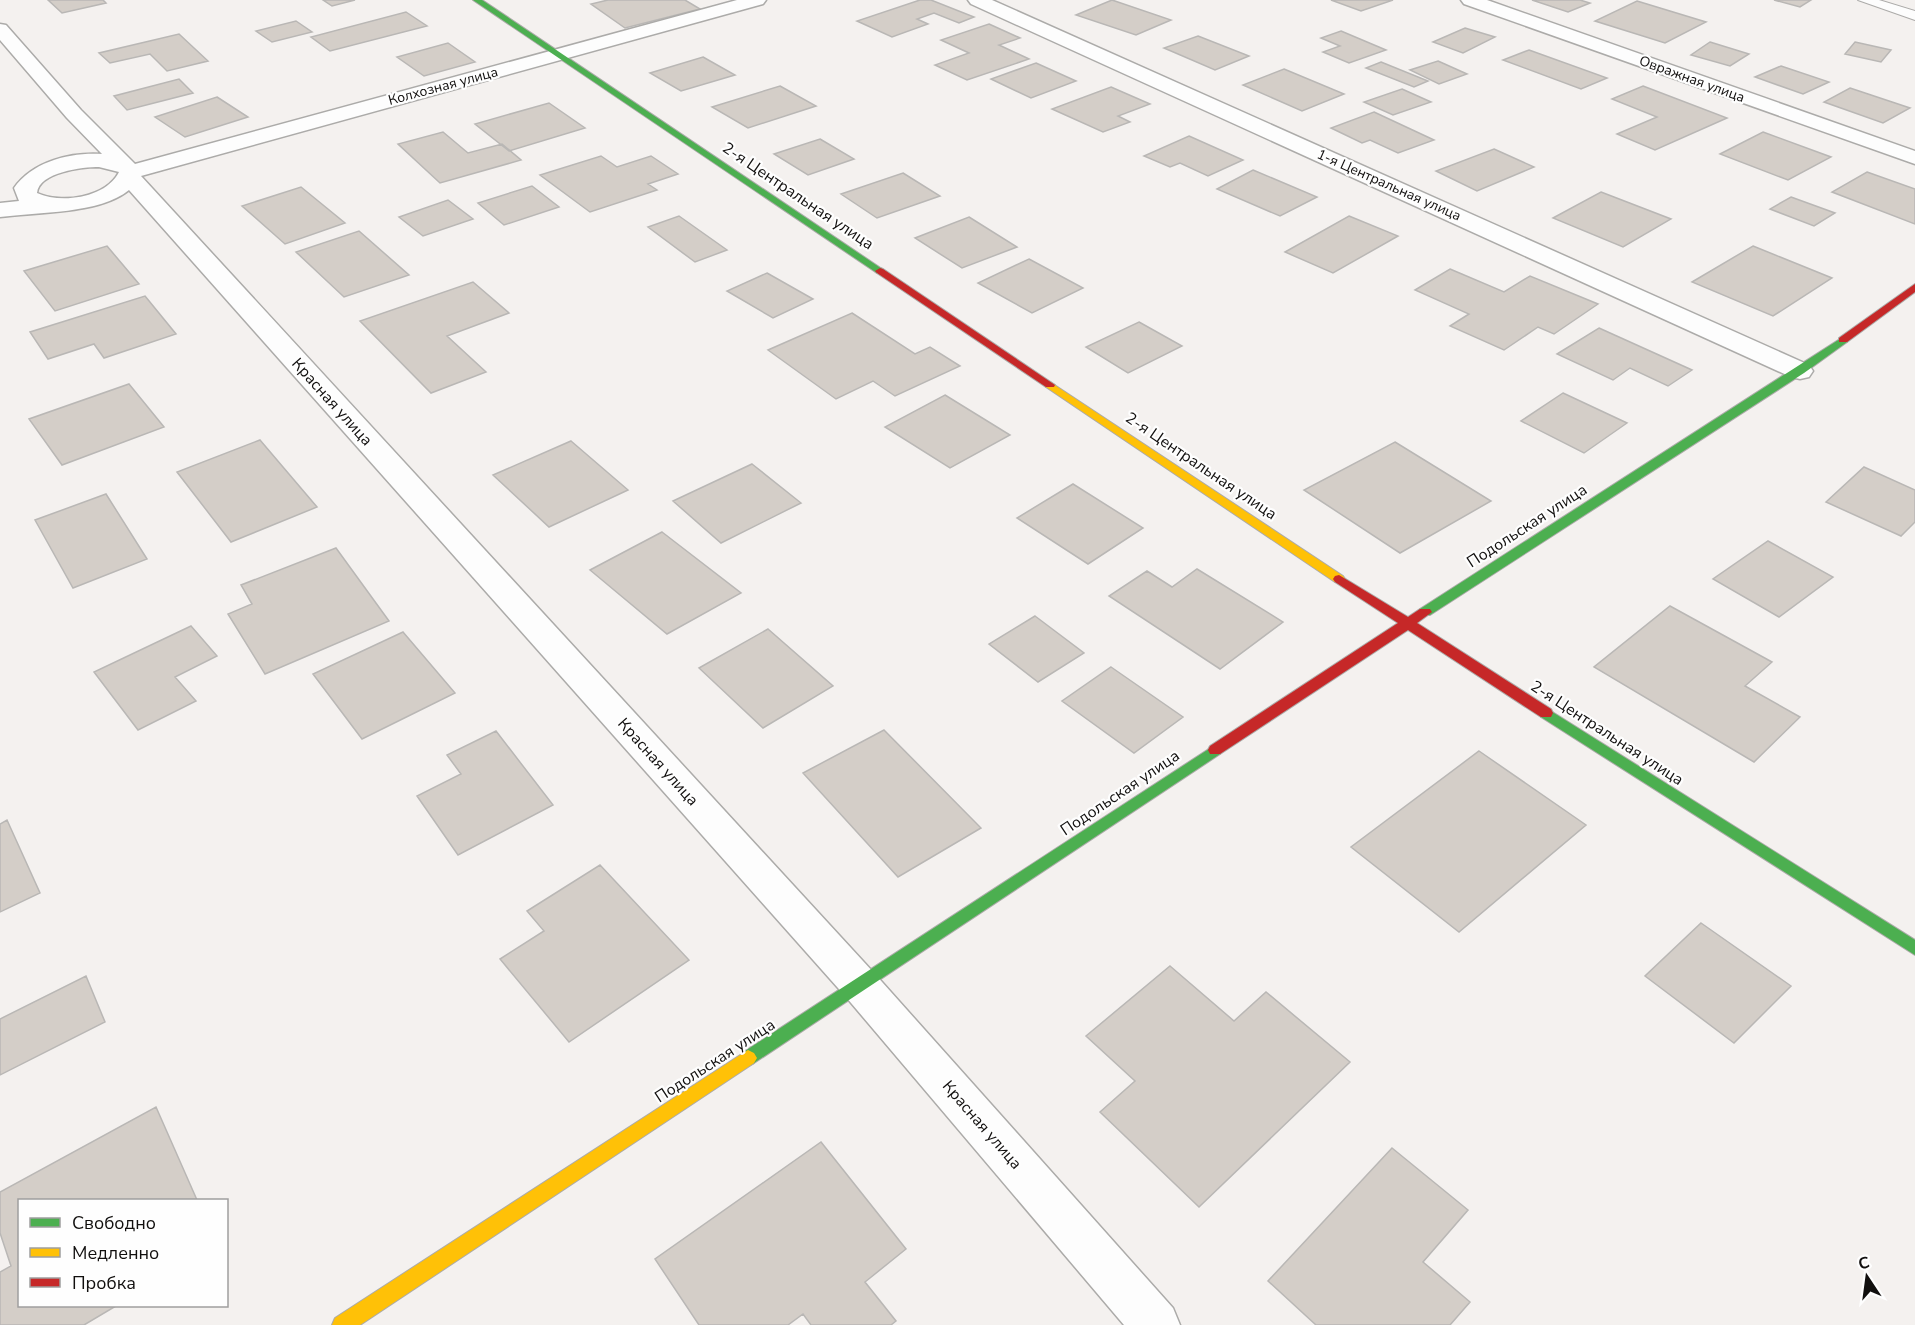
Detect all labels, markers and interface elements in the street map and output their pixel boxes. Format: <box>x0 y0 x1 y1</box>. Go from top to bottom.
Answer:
street label: Овражная улица <box>1637 51 1747 107</box>
street label: Колхозная улица <box>386 62 500 110</box>
street label: 2-я Центральная улица <box>718 137 878 255</box>
street label: 1-я Центральная улица <box>1314 145 1464 225</box>
street label: Красная улица <box>287 353 377 451</box>
street label: 2-я Центральная улица <box>1121 407 1281 525</box>
street label: Подольская улица <box>1463 479 1591 573</box>
street label: 2-я Центральная улица <box>1526 675 1688 791</box>
street label: Красная улица <box>613 713 703 811</box>
street label: Подольская улица <box>1056 745 1184 841</box>
street label: Подольская улица <box>651 1014 779 1108</box>
street label: Красная улица <box>937 1076 1027 1174</box>
legend <box>18 1199 228 1307</box>
text: Свободно <box>72 1211 156 1235</box>
text: Медленно <box>72 1241 159 1265</box>
north arrow <box>1837 1247 1897 1307</box>
text: С <box>1856 1251 1872 1275</box>
text: Пробка <box>72 1271 136 1295</box>

